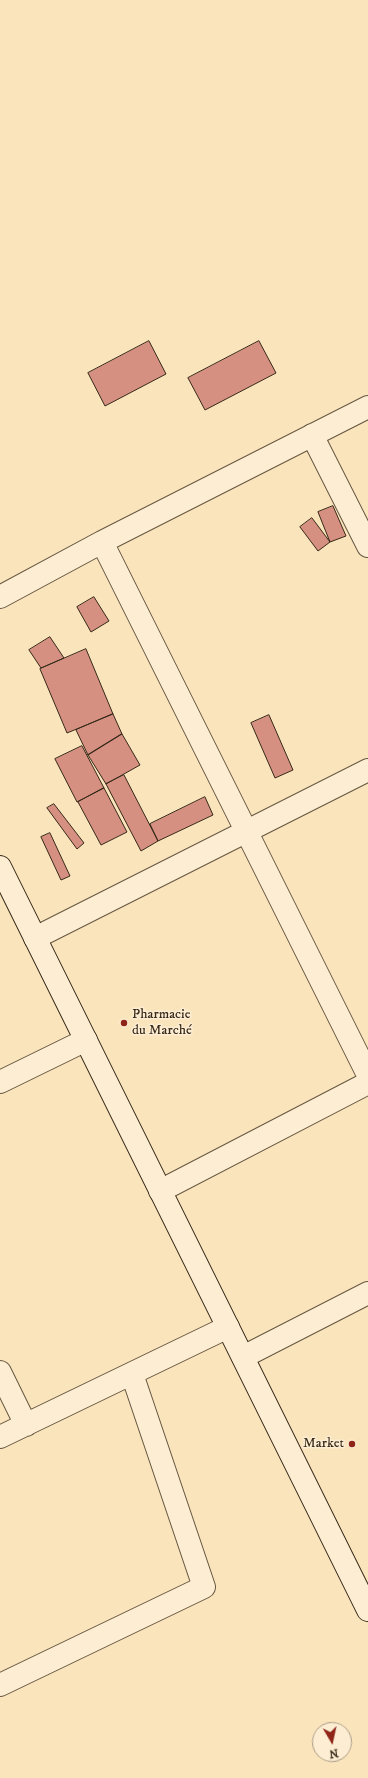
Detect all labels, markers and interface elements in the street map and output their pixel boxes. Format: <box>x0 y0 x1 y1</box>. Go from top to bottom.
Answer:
place label: Pharmacie du Marché <box>132 1007 192 1040</box>
marker: Pharmacie du Marché <box>119 1018 129 1028</box>
place label: Market <box>303 1436 344 1452</box>
marker: Market <box>347 1439 357 1449</box>
north arrow <box>312 1722 352 1762</box>
text: N <box>328 1745 339 1760</box>

